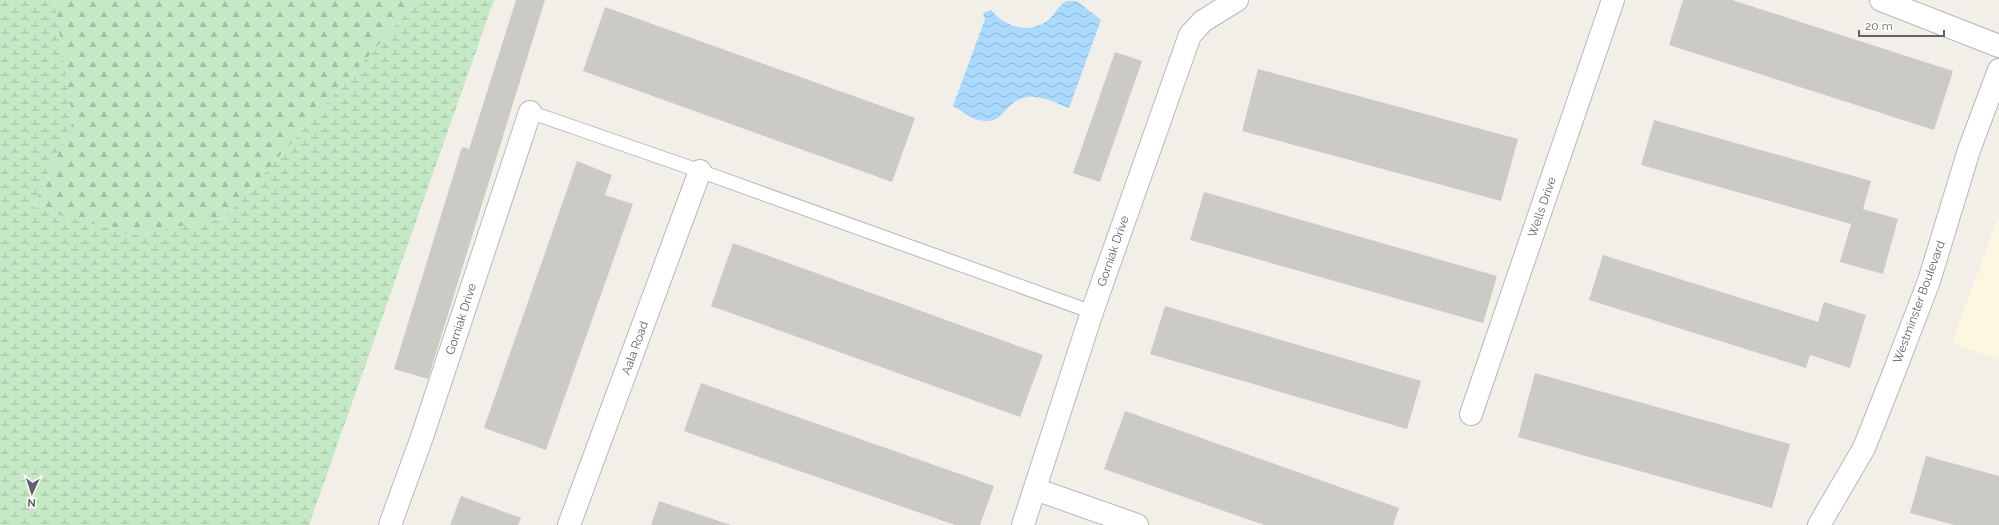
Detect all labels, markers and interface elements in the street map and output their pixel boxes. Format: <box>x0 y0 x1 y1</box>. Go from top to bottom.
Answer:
scale bar <box>1859 12 1944 38</box>
text: 20 m <box>1865 19 1893 33</box>
street label: Wells Drive <box>1525 175 1559 239</box>
street label: Gorniak Drive <box>1094 214 1132 288</box>
street label: Westminster Boulevard <box>1890 239 1948 365</box>
street label: Gorniak Drive <box>443 282 479 356</box>
street label: Aala Road <box>619 319 651 377</box>
north arrow <box>12 473 52 513</box>
text: N <box>27 496 36 509</box>

